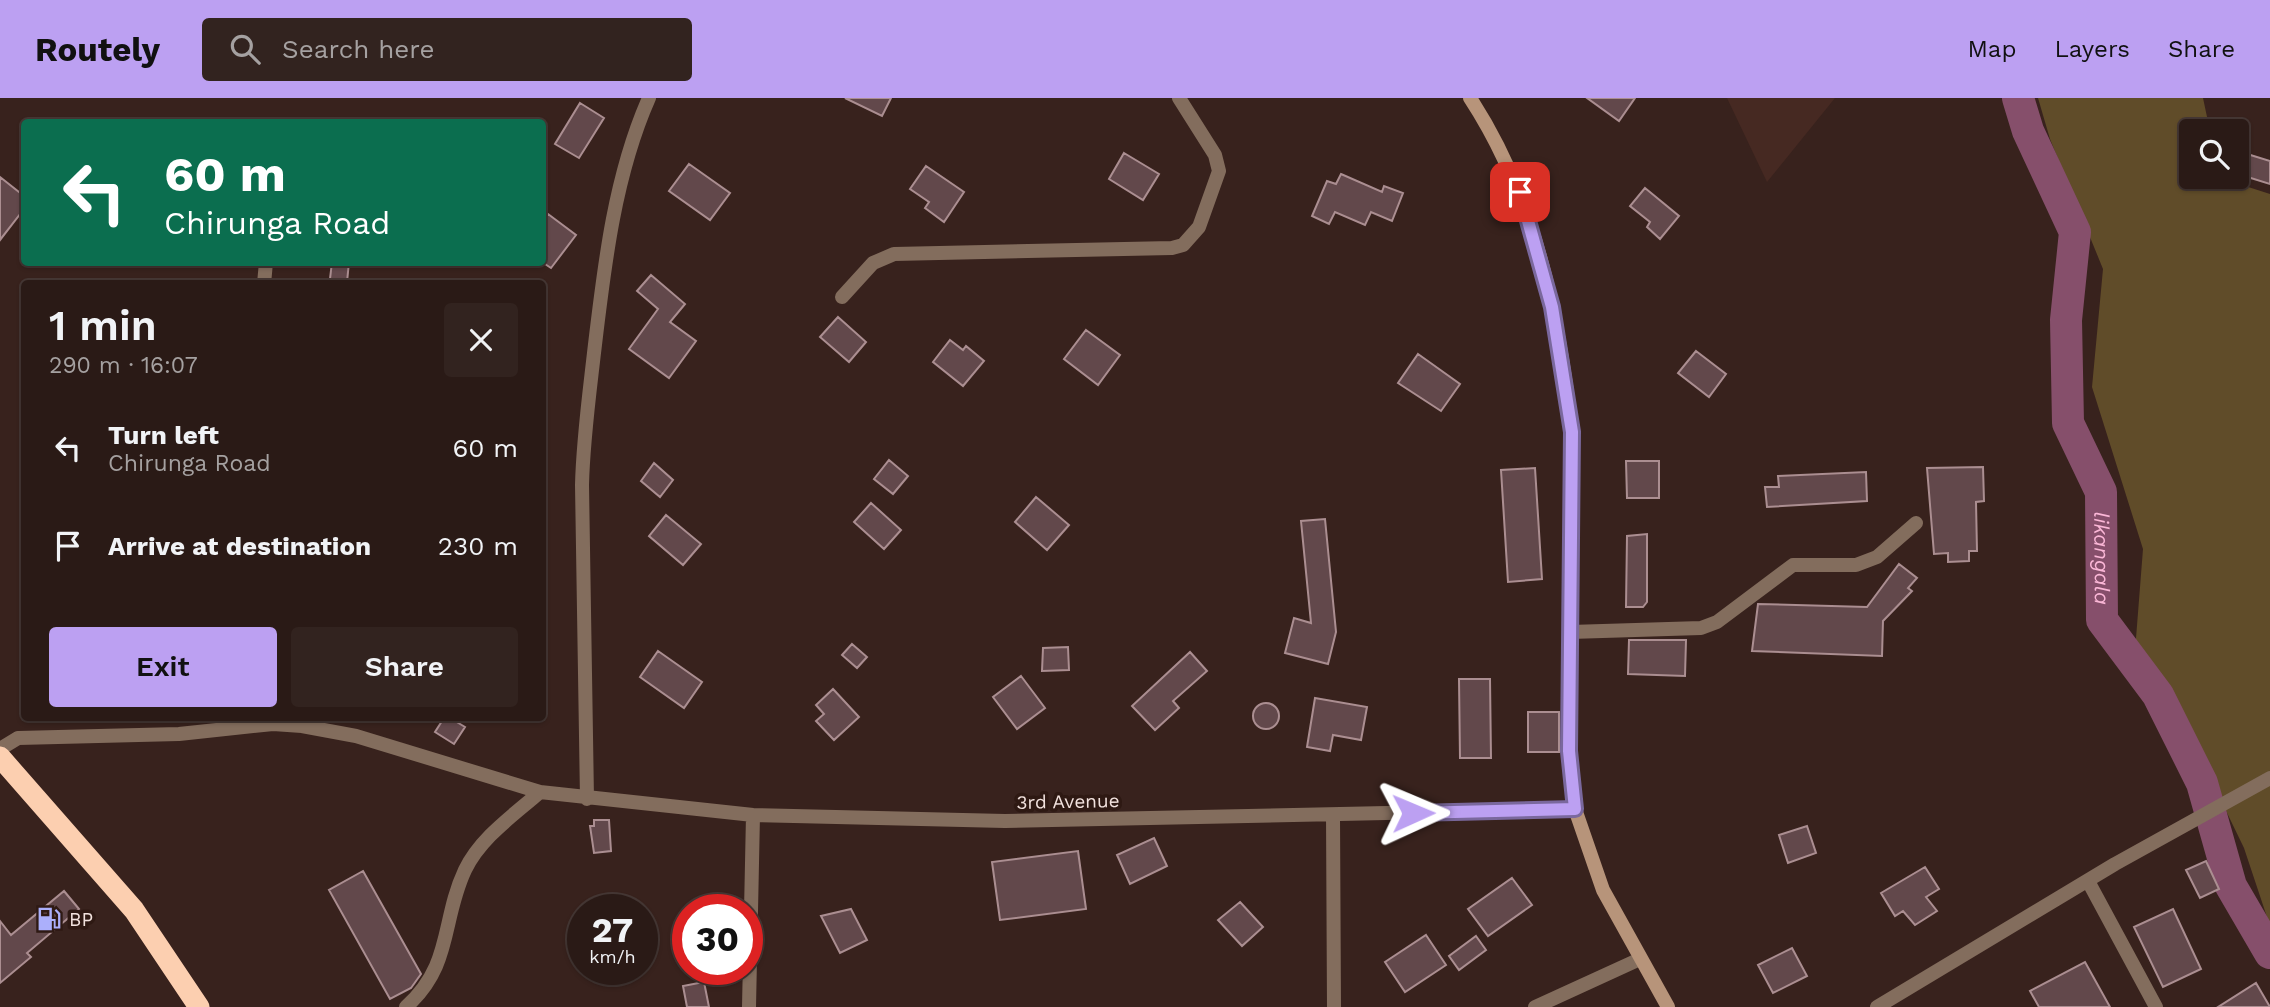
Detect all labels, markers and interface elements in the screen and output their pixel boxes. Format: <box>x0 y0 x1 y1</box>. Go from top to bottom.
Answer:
search box <box>202 18 692 81</box>
text: Routely <box>35 30 160 69</box>
icon: search <box>226 30 264 68</box>
text: Search here <box>282 34 434 64</box>
text: Map <box>1968 35 2016 63</box>
text: Layers <box>2054 35 2130 63</box>
text: Share <box>2168 35 2235 63</box>
map controls <box>2179 119 2249 189</box>
button: search <box>2179 119 2249 189</box>
text: 60 m <box>164 145 286 203</box>
icon: left <box>49 147 140 238</box>
pin <box>1490 162 1550 222</box>
icon: arrive <box>1501 173 1539 211</box>
text: Chirunga Road <box>164 204 390 242</box>
text: 1 min <box>49 301 157 350</box>
button: close <box>444 303 518 377</box>
text: 290 m · 16:07 <box>49 352 198 379</box>
text: Turn left <box>108 420 219 450</box>
icon: left <box>49 429 87 467</box>
text: 60 m <box>452 433 518 463</box>
text: Chirunga Road <box>108 450 271 477</box>
water label: likangala <box>2089 511 2115 605</box>
icon: arrive <box>49 527 87 565</box>
text: Arrive at destination <box>108 531 371 561</box>
text: 230 m <box>438 531 518 561</box>
button: Exit <box>49 627 277 707</box>
button: Share <box>291 627 518 707</box>
position arrow <box>1376 776 1450 850</box>
street label: 3rd Avenue <box>1016 789 1120 814</box>
speed limit sign: 30 <box>672 894 763 985</box>
fuel station icon: BP <box>35 905 63 933</box>
place label: BP <box>69 908 93 931</box>
text: 27 <box>592 909 633 951</box>
text: km/h <box>589 946 636 967</box>

